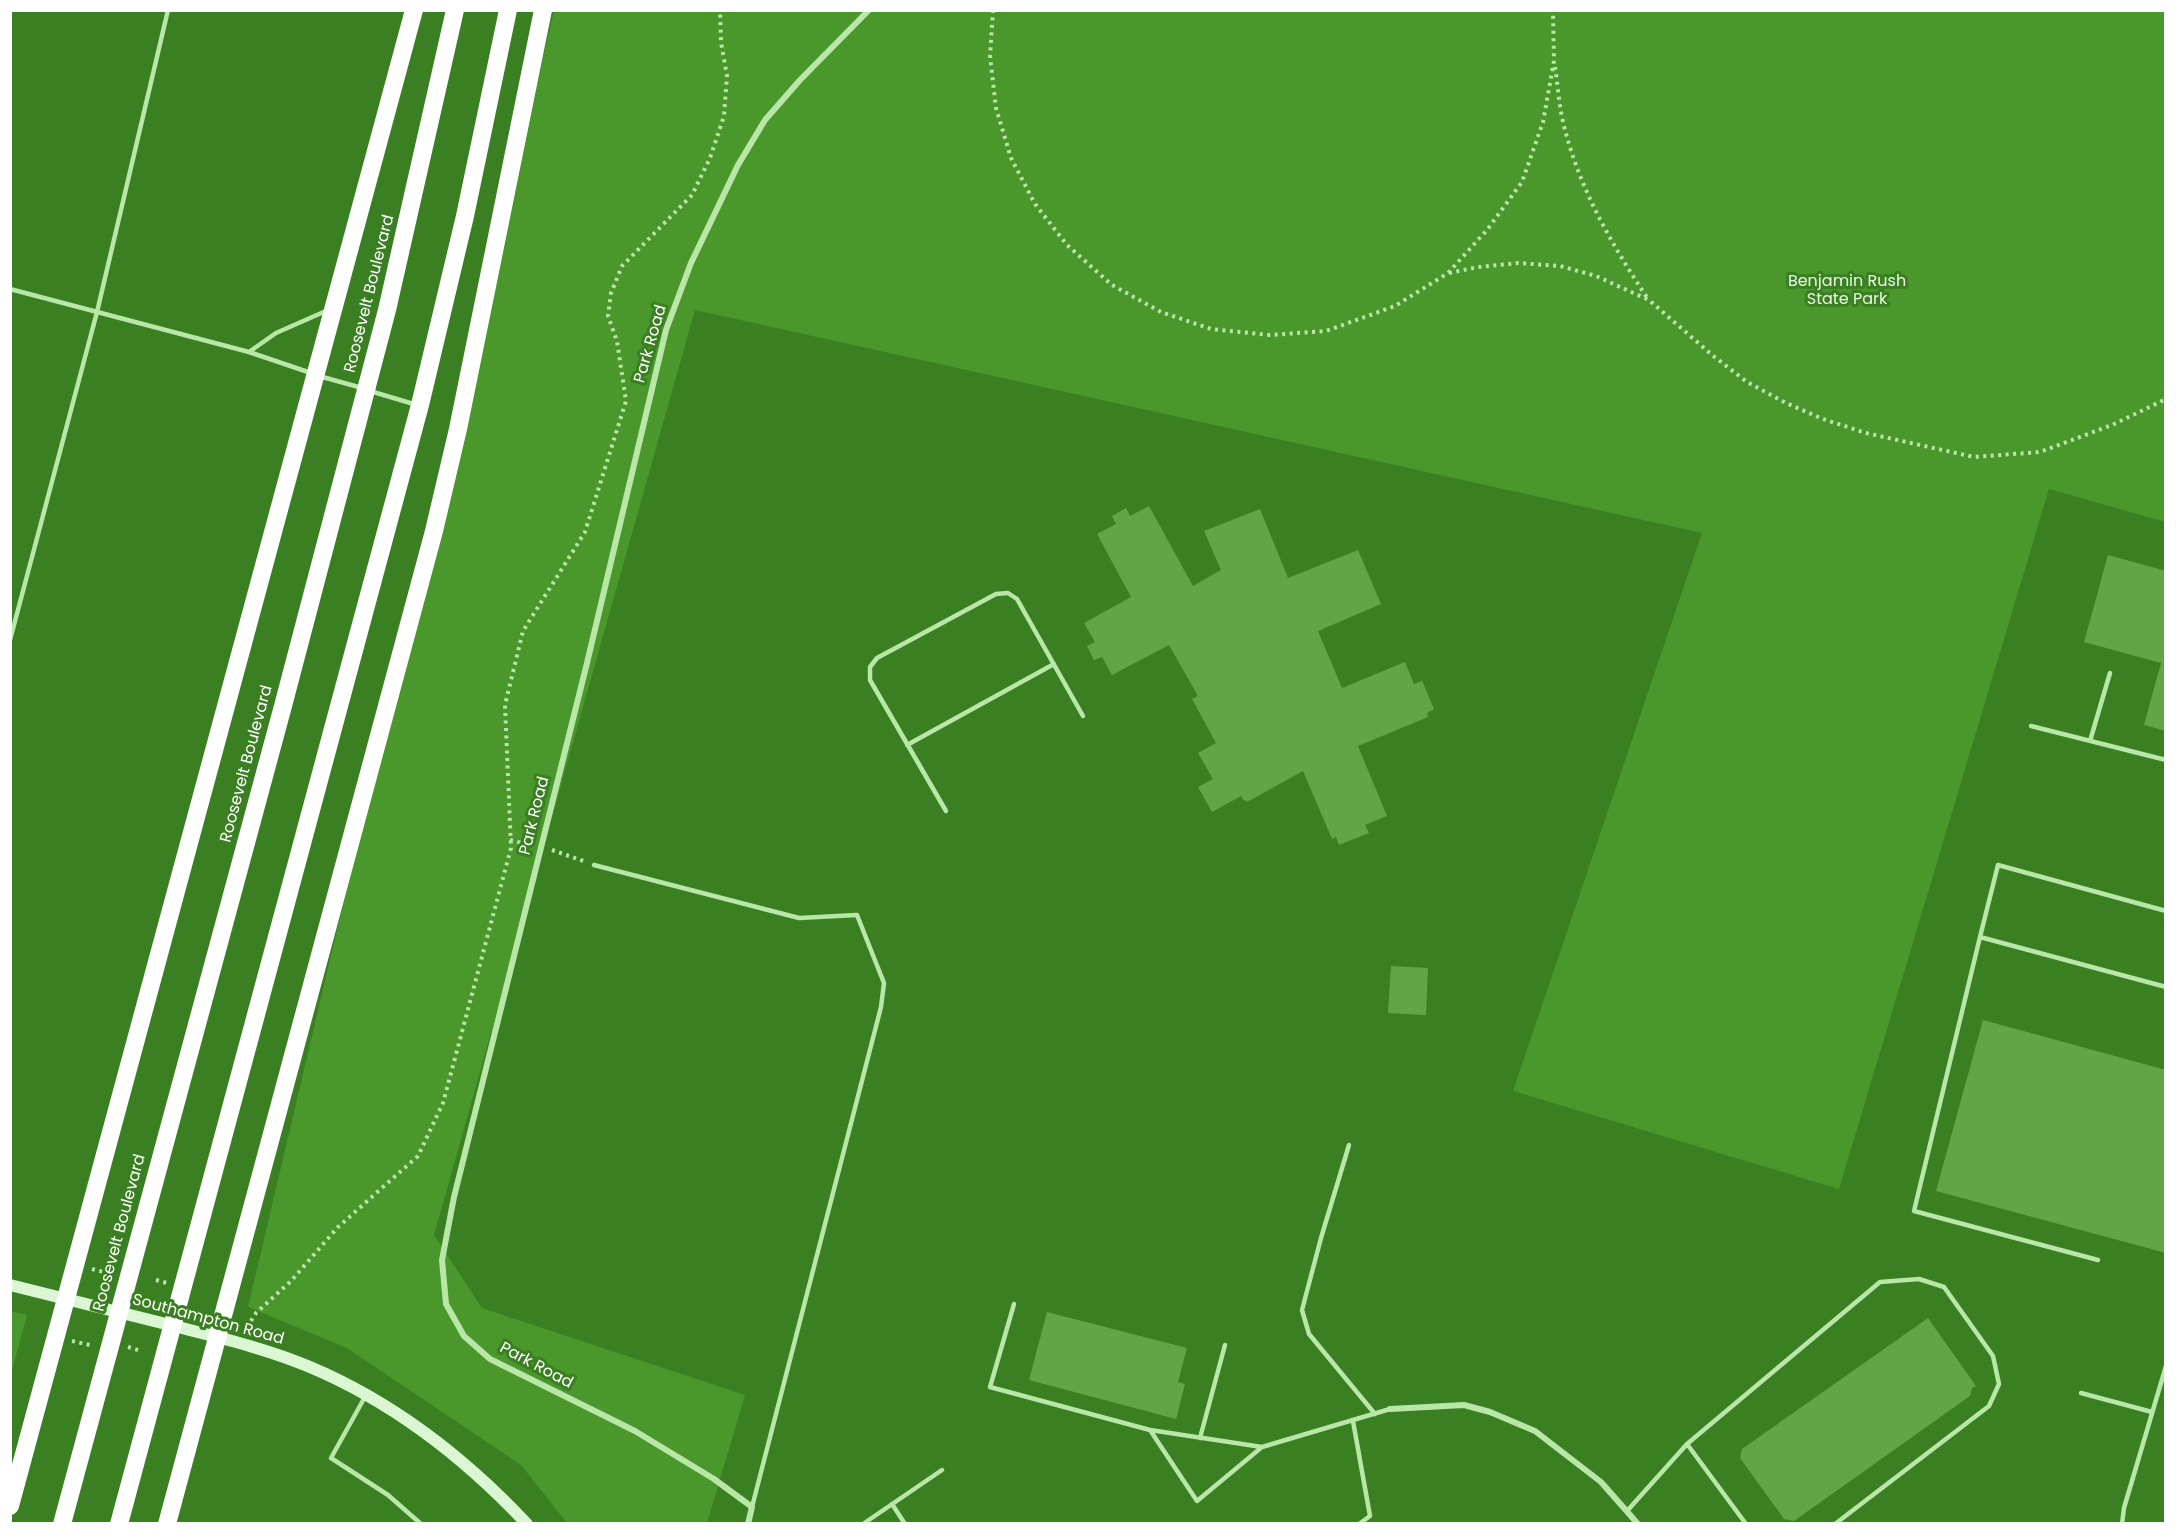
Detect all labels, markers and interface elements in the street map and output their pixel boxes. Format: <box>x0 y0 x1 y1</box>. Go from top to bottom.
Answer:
street label: Roosevelt Boulevard <box>341 213 399 375</box>
park label: Benjamin Rush State Park <box>1788 272 1906 310</box>
street label: Park Road <box>631 303 671 385</box>
street label: Roosevelt Boulevard <box>217 683 277 845</box>
street label: Park Road <box>516 775 554 857</box>
street label: Roosevelt Boulevard <box>90 1152 150 1314</box>
street label: Southampton Road <box>130 1291 286 1349</box>
street label: Park Road <box>496 1339 576 1393</box>

